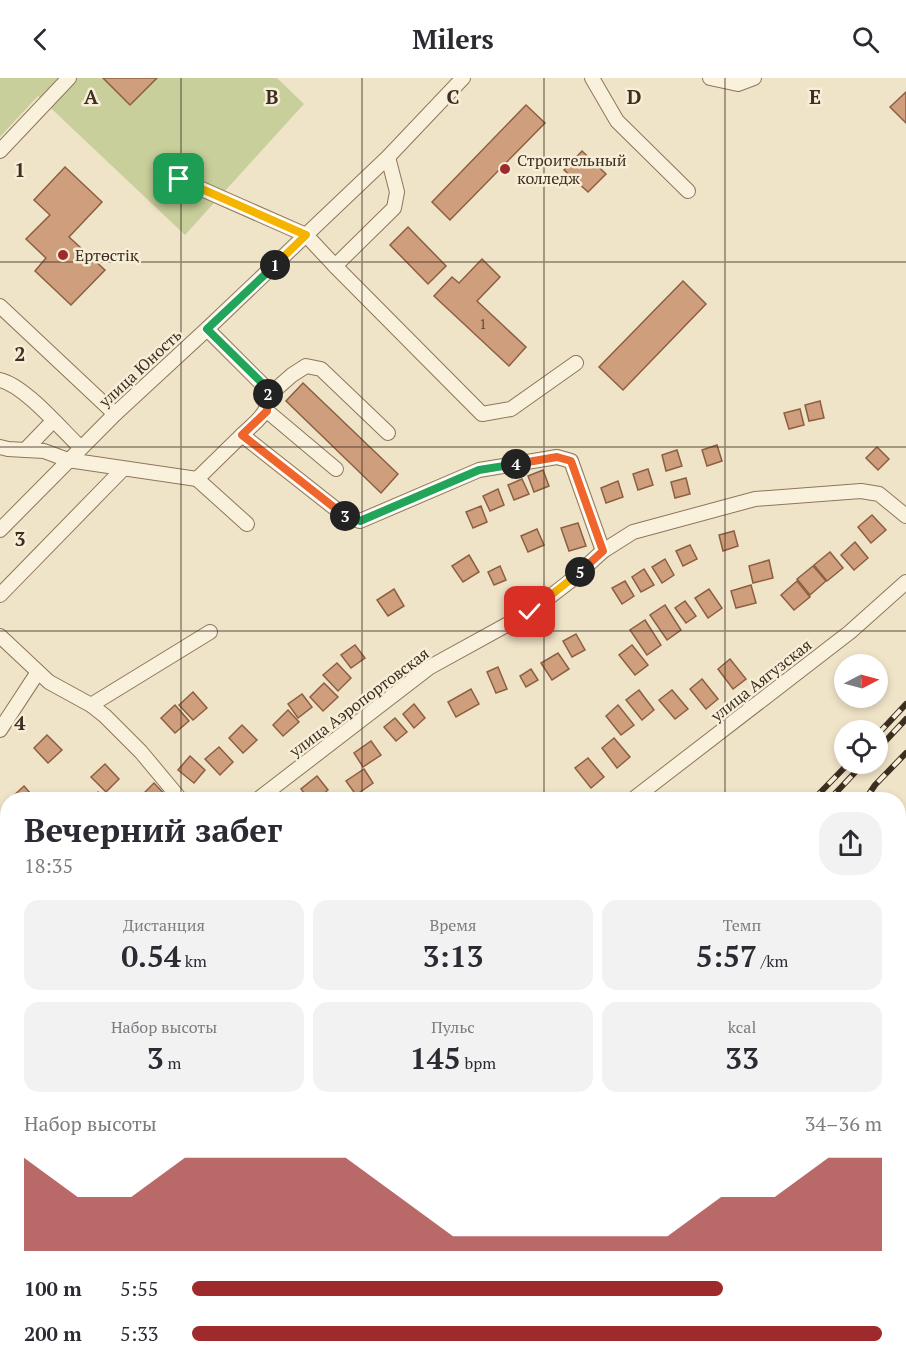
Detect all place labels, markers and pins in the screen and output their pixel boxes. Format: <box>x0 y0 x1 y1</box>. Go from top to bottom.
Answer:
place label: Строительный колледж <box>517 149 627 189</box>
pin <box>153 153 204 204</box>
marker: Строительный колледж <box>498 162 512 176</box>
place label: Ертөстіқ <box>75 244 139 266</box>
marker: Ертөстіқ <box>56 248 70 262</box>
pin: 1 <box>260 250 290 280</box>
pin: 2 <box>253 379 283 409</box>
pin: 4 <box>501 449 531 479</box>
pin: 3 <box>330 501 360 531</box>
pin: 5 <box>565 557 595 587</box>
pin <box>504 586 555 637</box>

